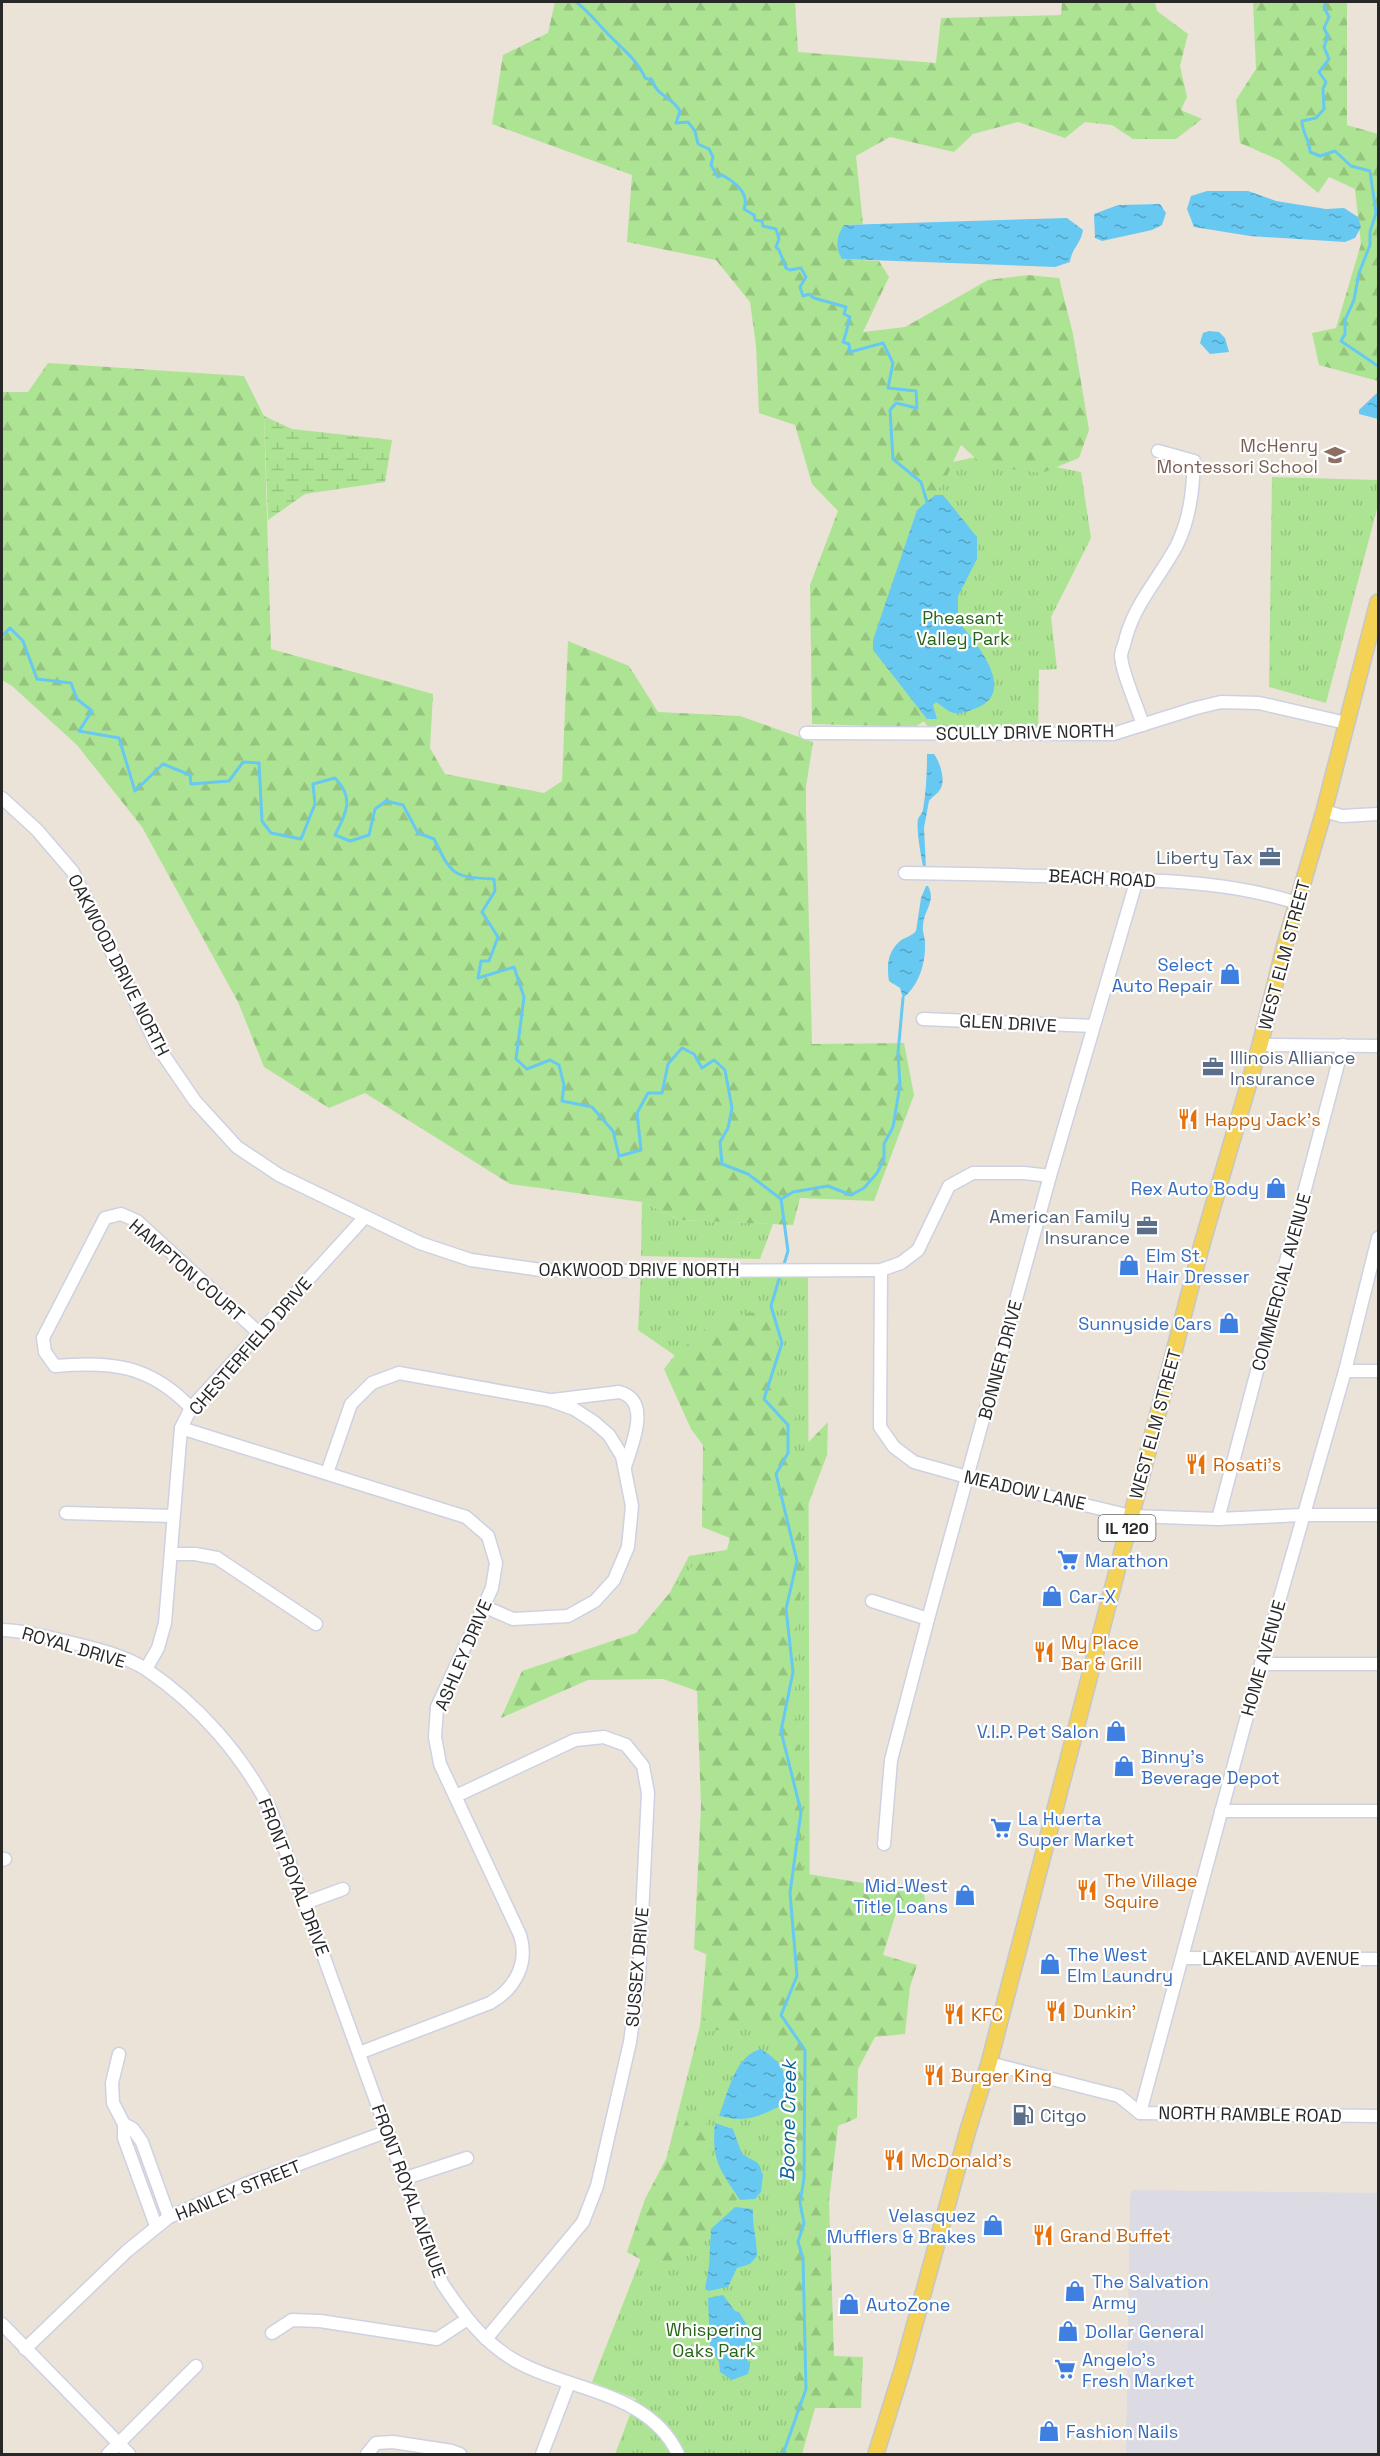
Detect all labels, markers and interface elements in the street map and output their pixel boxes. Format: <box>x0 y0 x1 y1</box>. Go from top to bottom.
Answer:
place label: McHenry Montessori School <box>1157 434 1318 478</box>
school or university icon: McHenry Montessori School <box>1323 443 1347 467</box>
park label: Pheasant Valley Park <box>916 606 1010 650</box>
street label: SCULLY DRIVE NORTH <box>936 719 1114 745</box>
office icon: Liberty Tax <box>1258 845 1282 869</box>
place label: Liberty Tax <box>1156 846 1253 869</box>
street label: BEACH ROAD <box>1048 864 1156 892</box>
street label: OAKWOOD DRIVE NORTH <box>63 870 175 1060</box>
street label: WEST ELM STREET <box>1253 877 1315 1033</box>
place label: Select Auto Repair <box>1112 953 1213 997</box>
shop icon: Select Auto Repair <box>1218 962 1242 986</box>
street label: GLEN DRIVE <box>959 1009 1057 1037</box>
place label: Illinois Alliance Insurance <box>1230 1046 1355 1090</box>
office icon: Illinois Alliance Insurance <box>1201 1055 1225 1079</box>
restaurant icon: Happy Jack's <box>1176 1107 1200 1131</box>
place label: Happy Jack's <box>1205 1108 1321 1131</box>
shop icon: Rex Auto Body <box>1264 1176 1288 1200</box>
place label: Rex Auto Body <box>1131 1177 1259 1200</box>
street label: COMMERCIAL AVENUE <box>1246 1191 1316 1373</box>
place label: American Family Insurance <box>989 1205 1130 1249</box>
street label: HAMPTON COURT <box>125 1214 250 1327</box>
office icon: American Family Insurance <box>1135 1214 1159 1238</box>
place label: Elm St. Hair Dresser <box>1146 1244 1250 1288</box>
shop icon: Elm St. Hair Dresser <box>1117 1253 1141 1277</box>
street label: OAKWOOD DRIVE NORTH <box>538 1258 740 1281</box>
street label: CHESTERFIELD DRIVE <box>184 1272 316 1420</box>
street label: BONNER DRIVE <box>973 1298 1027 1422</box>
shop icon: Sunnyside Cars <box>1217 1311 1241 1335</box>
place label: Sunnyside Cars <box>1078 1312 1212 1335</box>
street label: WEST ELM STREET <box>1124 1346 1186 1502</box>
restaurant icon: Rosati's <box>1184 1452 1208 1476</box>
place label: Rosati's <box>1213 1453 1281 1476</box>
street label: MEADOW LANE <box>962 1465 1088 1515</box>
road number: IL 120 <box>1098 1515 1156 1541</box>
supermarket icon: Marathon <box>1056 1548 1080 1572</box>
place label: Marathon <box>1085 1549 1169 1572</box>
shop icon: Car-X <box>1040 1584 1064 1608</box>
place label: Car-X <box>1069 1585 1116 1608</box>
street label: ASHLEY DRIVE <box>429 1596 497 1714</box>
street label: HOME AVENUE <box>1235 1597 1291 1719</box>
street label: ROYAL DRIVE <box>19 1621 129 1673</box>
place label: My Place Bar & Grill <box>1061 1631 1142 1675</box>
restaurant icon: My Place Bar & Grill <box>1032 1640 1056 1664</box>
shop icon: V.I.P. Pet Salon <box>1104 1719 1128 1743</box>
place label: V.I.P. Pet Salon <box>977 1720 1099 1743</box>
place label: Binny's Beverage Depot <box>1141 1745 1280 1789</box>
shop icon: Binny's Beverage Depot <box>1112 1754 1136 1778</box>
street label: FRONT ROYAL DRIVE <box>253 1795 335 1959</box>
place label: La Huerta Super Market <box>1018 1807 1134 1851</box>
supermarket icon: La Huerta Super Market <box>989 1816 1013 1840</box>
place label: The Village Squire <box>1104 1869 1197 1913</box>
place label: Mid-West Title Loans <box>853 1874 948 1918</box>
restaurant icon: The Village Squire <box>1075 1878 1099 1902</box>
shop icon: Mid-West Title Loans <box>953 1883 977 1907</box>
street label: SUSSEX DRIVE <box>620 1906 654 2028</box>
place label: The West Elm Laundry <box>1067 1943 1173 1987</box>
street label: LAKELAND AVENUE <box>1202 1947 1360 1970</box>
shop icon: The West Elm Laundry <box>1038 1952 1062 1976</box>
restaurant icon: Dunkin' <box>1044 1999 1068 2023</box>
place label: Dunkin' <box>1073 2000 1136 2023</box>
restaurant icon: KFC <box>942 2002 966 2026</box>
place label: KFC <box>971 2003 1003 2026</box>
water label: Boone Creek <box>774 2058 802 2182</box>
restaurant icon: Burger King <box>922 2063 946 2087</box>
place label: Burger King <box>951 2064 1052 2087</box>
street label: FRONT ROYAL AVENUE <box>367 2101 451 2281</box>
street label: NORTH RAMBLE ROAD <box>1158 2101 1342 2127</box>
fuel station icon: Citgo <box>1011 2103 1035 2127</box>
place label: Citgo <box>1040 2104 1087 2127</box>
restaurant icon: McDonald's <box>882 2148 906 2172</box>
place label: McDonald's <box>911 2149 1012 2172</box>
street label: HANLEY STREET <box>172 2154 305 2226</box>
place label: Velasquez Mufflers & Brakes <box>827 2204 976 2248</box>
shop icon: Velasquez Mufflers & Brakes <box>981 2213 1005 2237</box>
restaurant icon: Grand Buffet <box>1031 2223 1055 2247</box>
place label: Grand Buffet <box>1060 2224 1171 2247</box>
place label: The Salvation Army <box>1092 2270 1209 2314</box>
shop icon: The Salvation Army <box>1063 2279 1087 2303</box>
shop icon: AutoZone <box>837 2292 861 2316</box>
place label: AutoZone <box>866 2293 950 2316</box>
park label: Whispering Oaks Park <box>666 2318 762 2362</box>
shop icon: Dollar General <box>1056 2319 1080 2343</box>
place label: Dollar General <box>1085 2320 1204 2343</box>
place label: Angelo's Fresh Market <box>1082 2348 1194 2392</box>
supermarket icon: Angelo's Fresh Market <box>1053 2357 1077 2381</box>
shop icon: Fashion Nails <box>1037 2419 1061 2443</box>
place label: Fashion Nails <box>1066 2420 1178 2443</box>

